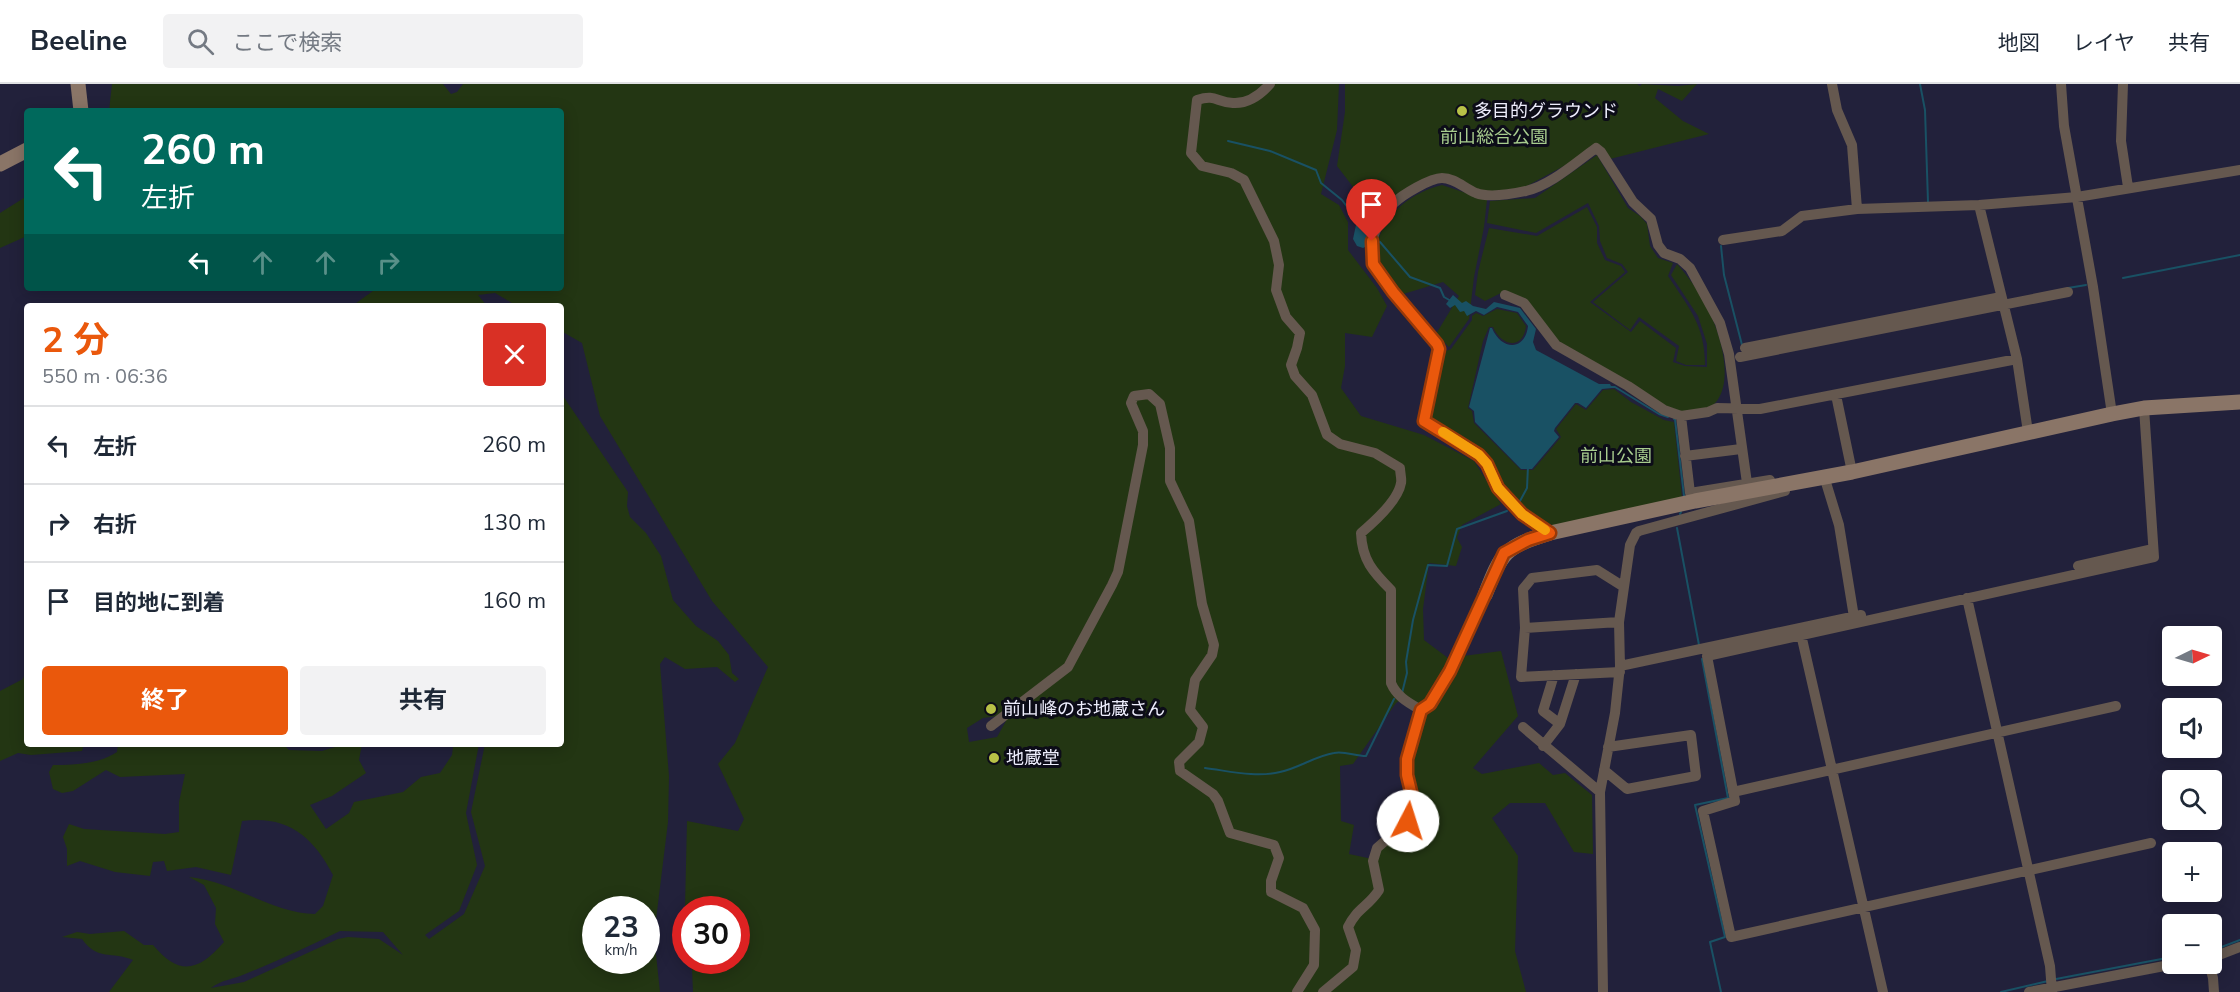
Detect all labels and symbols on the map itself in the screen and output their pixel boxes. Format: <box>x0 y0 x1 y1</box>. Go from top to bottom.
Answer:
place label: 多目的グラウンド <box>1474 99 1618 123</box>
marker: 多目的グラウンド <box>1455 104 1469 118</box>
park label: 前山総合公園 <box>1440 125 1548 149</box>
pin <box>1346 179 1397 241</box>
park label: 前山公園 <box>1580 444 1652 468</box>
north arrow <box>2162 626 2222 686</box>
place label: 前山峰のお地蔵さん <box>1003 697 1165 721</box>
marker: 前山峰のお地蔵さん <box>984 702 998 716</box>
place label: 地蔵堂 <box>1006 746 1060 770</box>
marker: 地蔵堂 <box>987 751 1001 765</box>
position arrow <box>1376 789 1440 853</box>
speed limit sign: 30 <box>672 896 750 974</box>

